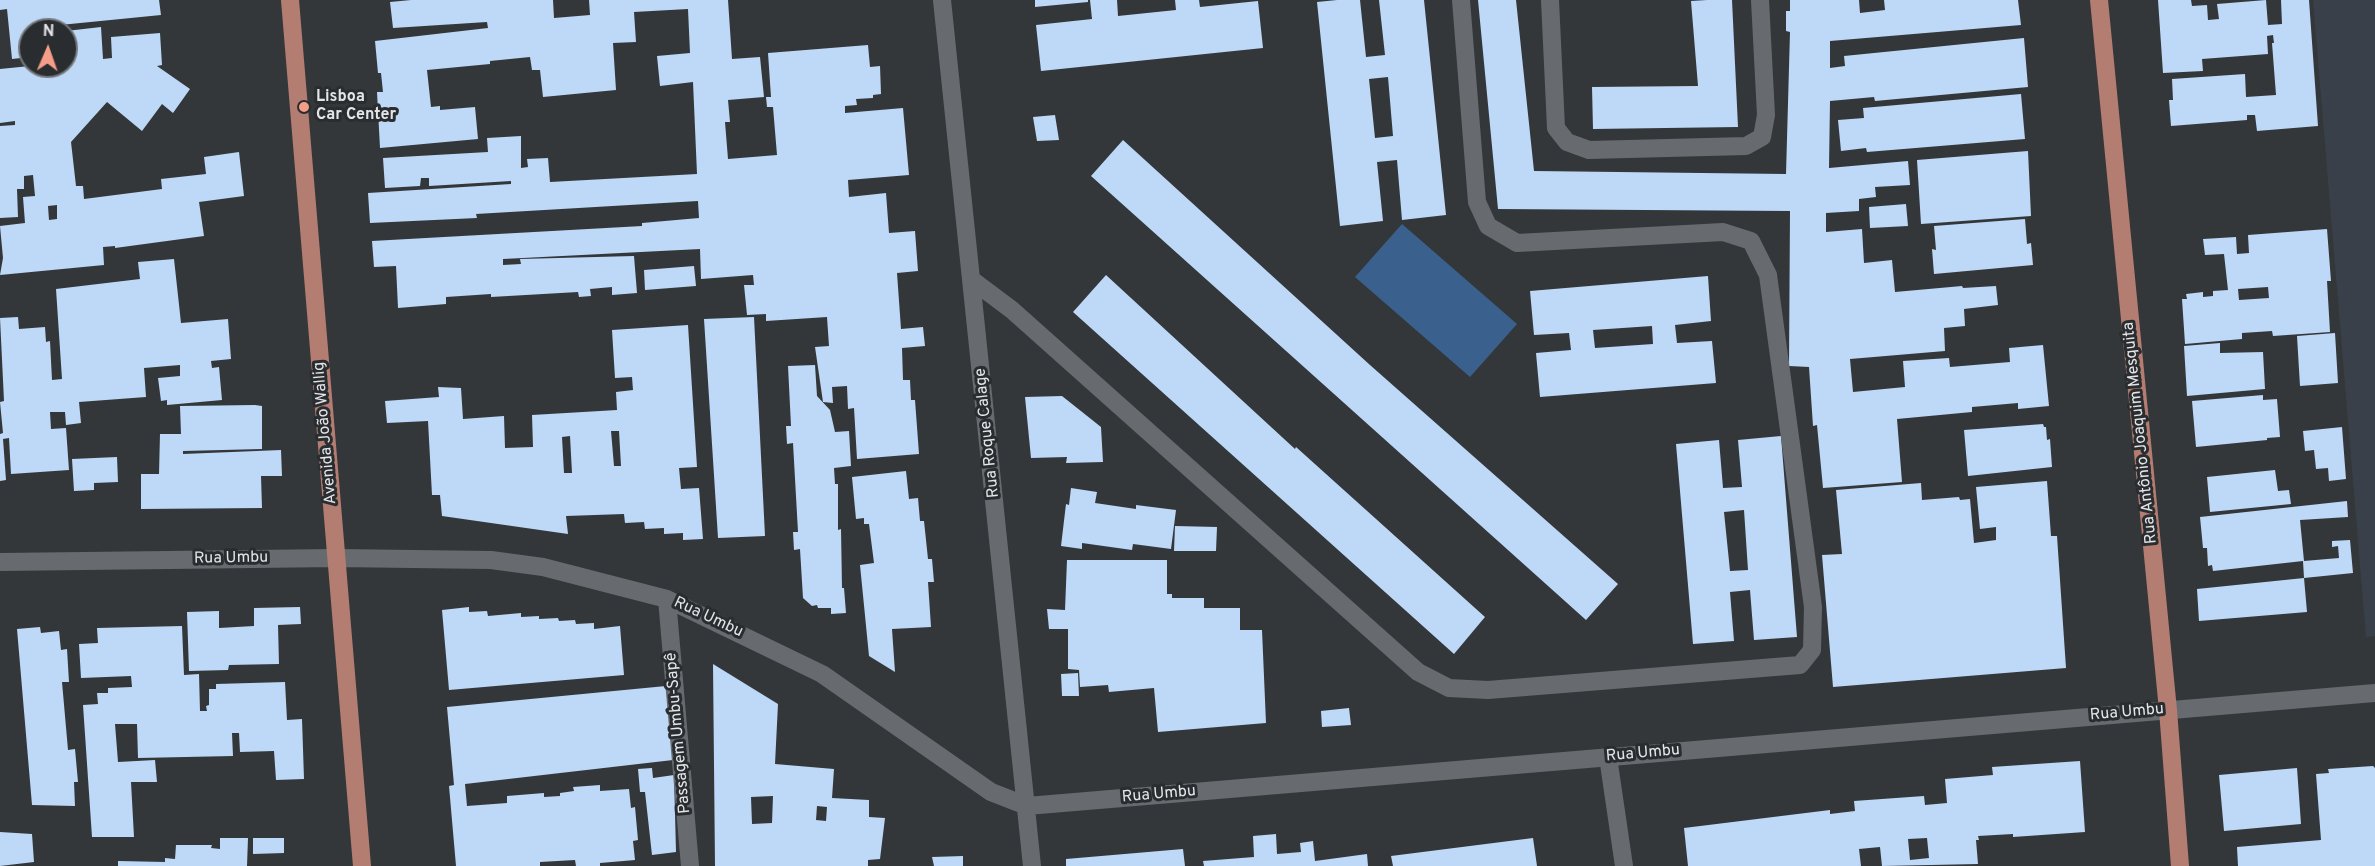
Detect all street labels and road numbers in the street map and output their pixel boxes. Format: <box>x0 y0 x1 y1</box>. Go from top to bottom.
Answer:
street label: Rua Antônio Joaquim Mesquita <box>2120 321 2162 545</box>
street label: Avenida João Wallig <box>310 361 342 505</box>
street label: Rua Roque Calage <box>972 367 1004 499</box>
street label: Rua Umbu <box>194 549 268 569</box>
street label: Rua Umbu <box>670 594 746 642</box>
street label: Passagem Umbu-Sapê <box>662 652 696 814</box>
street label: Rua Umbu <box>2089 700 2165 726</box>
street label: Rua Umbu <box>1605 741 1681 767</box>
street label: Rua Umbu <box>1121 782 1197 808</box>

